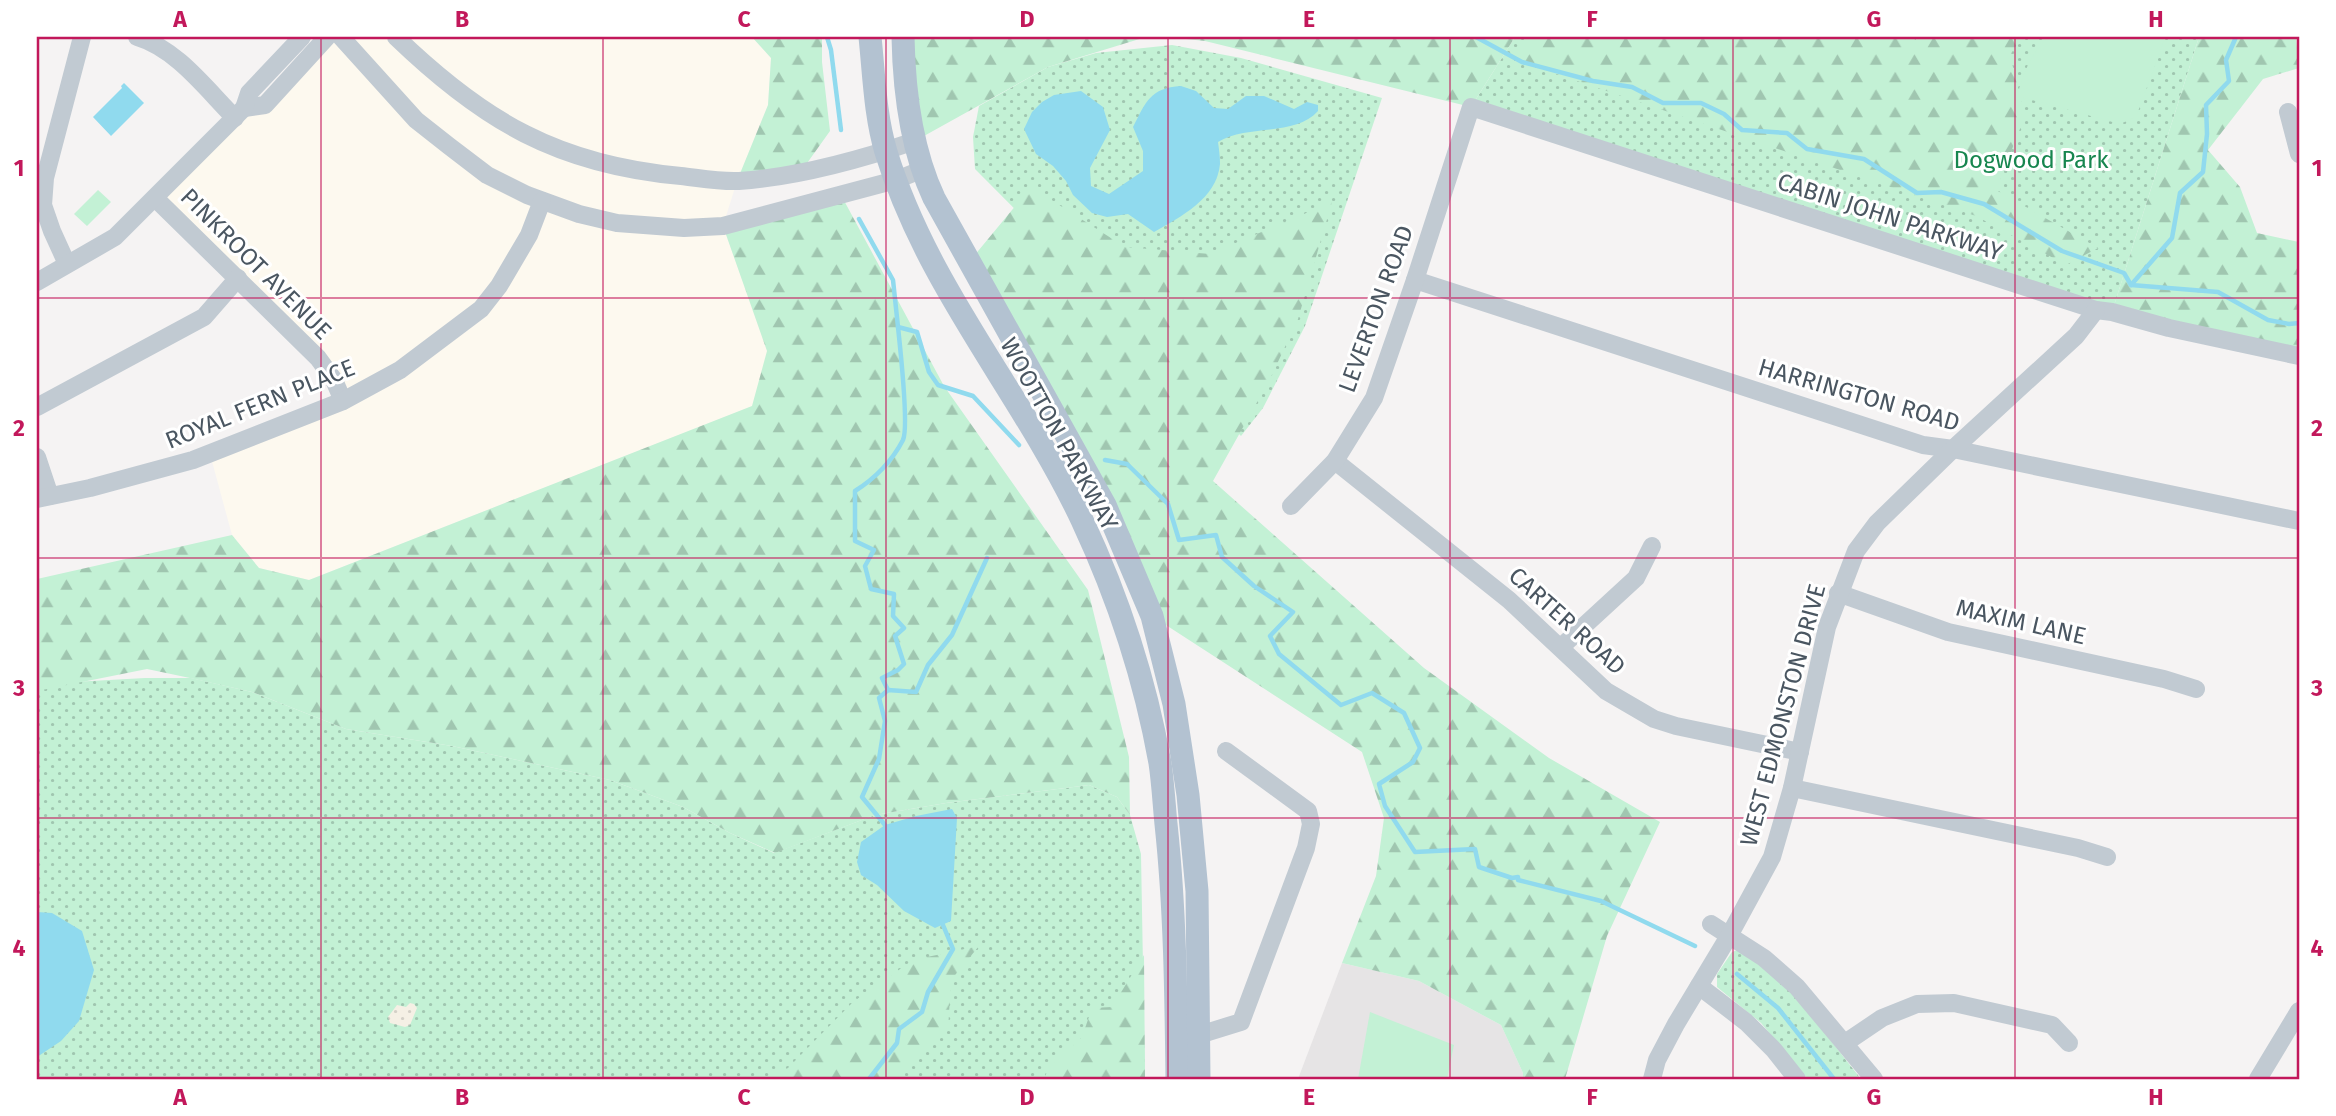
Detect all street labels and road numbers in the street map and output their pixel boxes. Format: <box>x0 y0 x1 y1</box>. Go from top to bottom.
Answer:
street label: CABIN JOHN PARKWAY <box>1774 167 2007 267</box>
street label: PINKROOT AVENUE <box>175 183 337 345</box>
street label: LEVERTON ROAD <box>1333 222 1419 396</box>
street label: WOOTTON PARKWAY <box>994 333 1124 536</box>
street label: ROYAL FERN PLACE <box>161 353 359 455</box>
street label: HARRINGTON ROAD <box>1755 353 1963 437</box>
street label: CARTER ROAD <box>1503 561 1631 681</box>
street label: WEST EDMONSTON DRIVE <box>1735 581 1831 849</box>
street label: MAXIM LANE <box>1953 593 2089 651</box>

